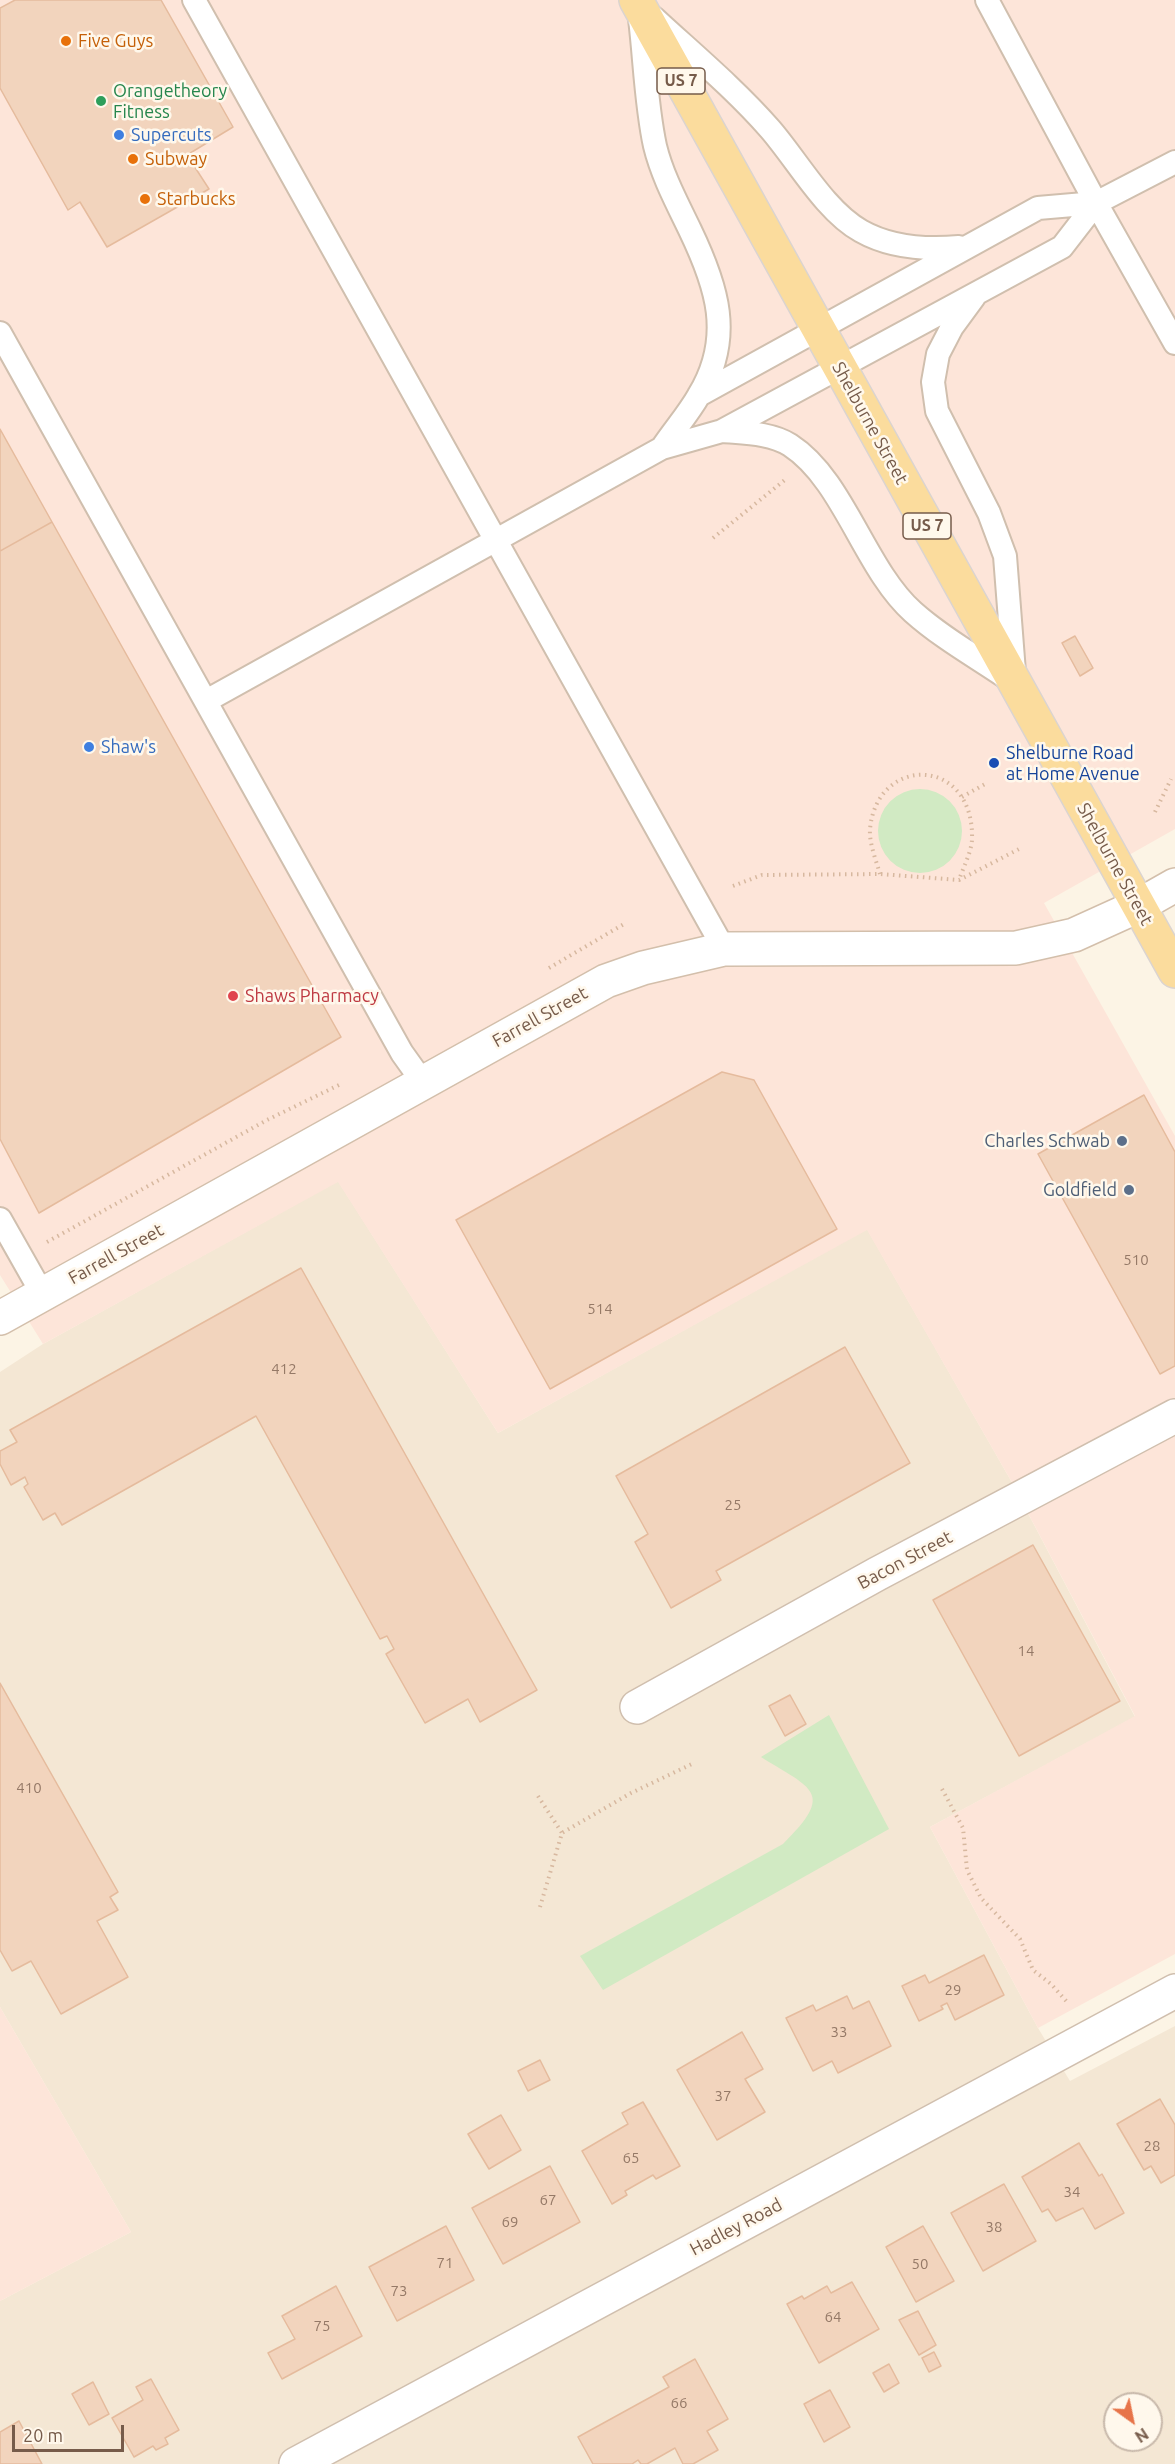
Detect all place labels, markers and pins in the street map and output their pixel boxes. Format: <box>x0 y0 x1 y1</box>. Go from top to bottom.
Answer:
place label: Five Guys <box>78 30 153 52</box>
marker: Five Guys <box>59 34 73 48</box>
place label: Orangetheory Fitness <box>113 80 227 122</box>
marker: Orangetheory Fitness <box>94 94 108 108</box>
place label: Supercuts <box>131 124 212 146</box>
marker: Supercuts <box>112 128 126 142</box>
place label: Subway <box>145 148 207 170</box>
marker: Subway <box>126 152 140 166</box>
place label: Starbucks <box>157 188 236 210</box>
marker: Starbucks <box>138 192 152 206</box>
place label: Shaw's <box>101 736 156 758</box>
marker: Shaw's <box>82 740 96 754</box>
place label: Shelburne Road at Home Avenue <box>1006 742 1140 784</box>
marker: Shelburne Road at Home Avenue <box>987 756 1001 770</box>
place label: Shaws Pharmacy <box>245 985 379 1007</box>
marker: Shaws Pharmacy <box>226 989 240 1003</box>
place label: Charles Schwab <box>984 1130 1110 1152</box>
marker: Charles Schwab <box>1115 1134 1129 1148</box>
place label: Goldfield <box>1043 1179 1117 1201</box>
marker: Goldfield <box>1122 1183 1136 1197</box>

